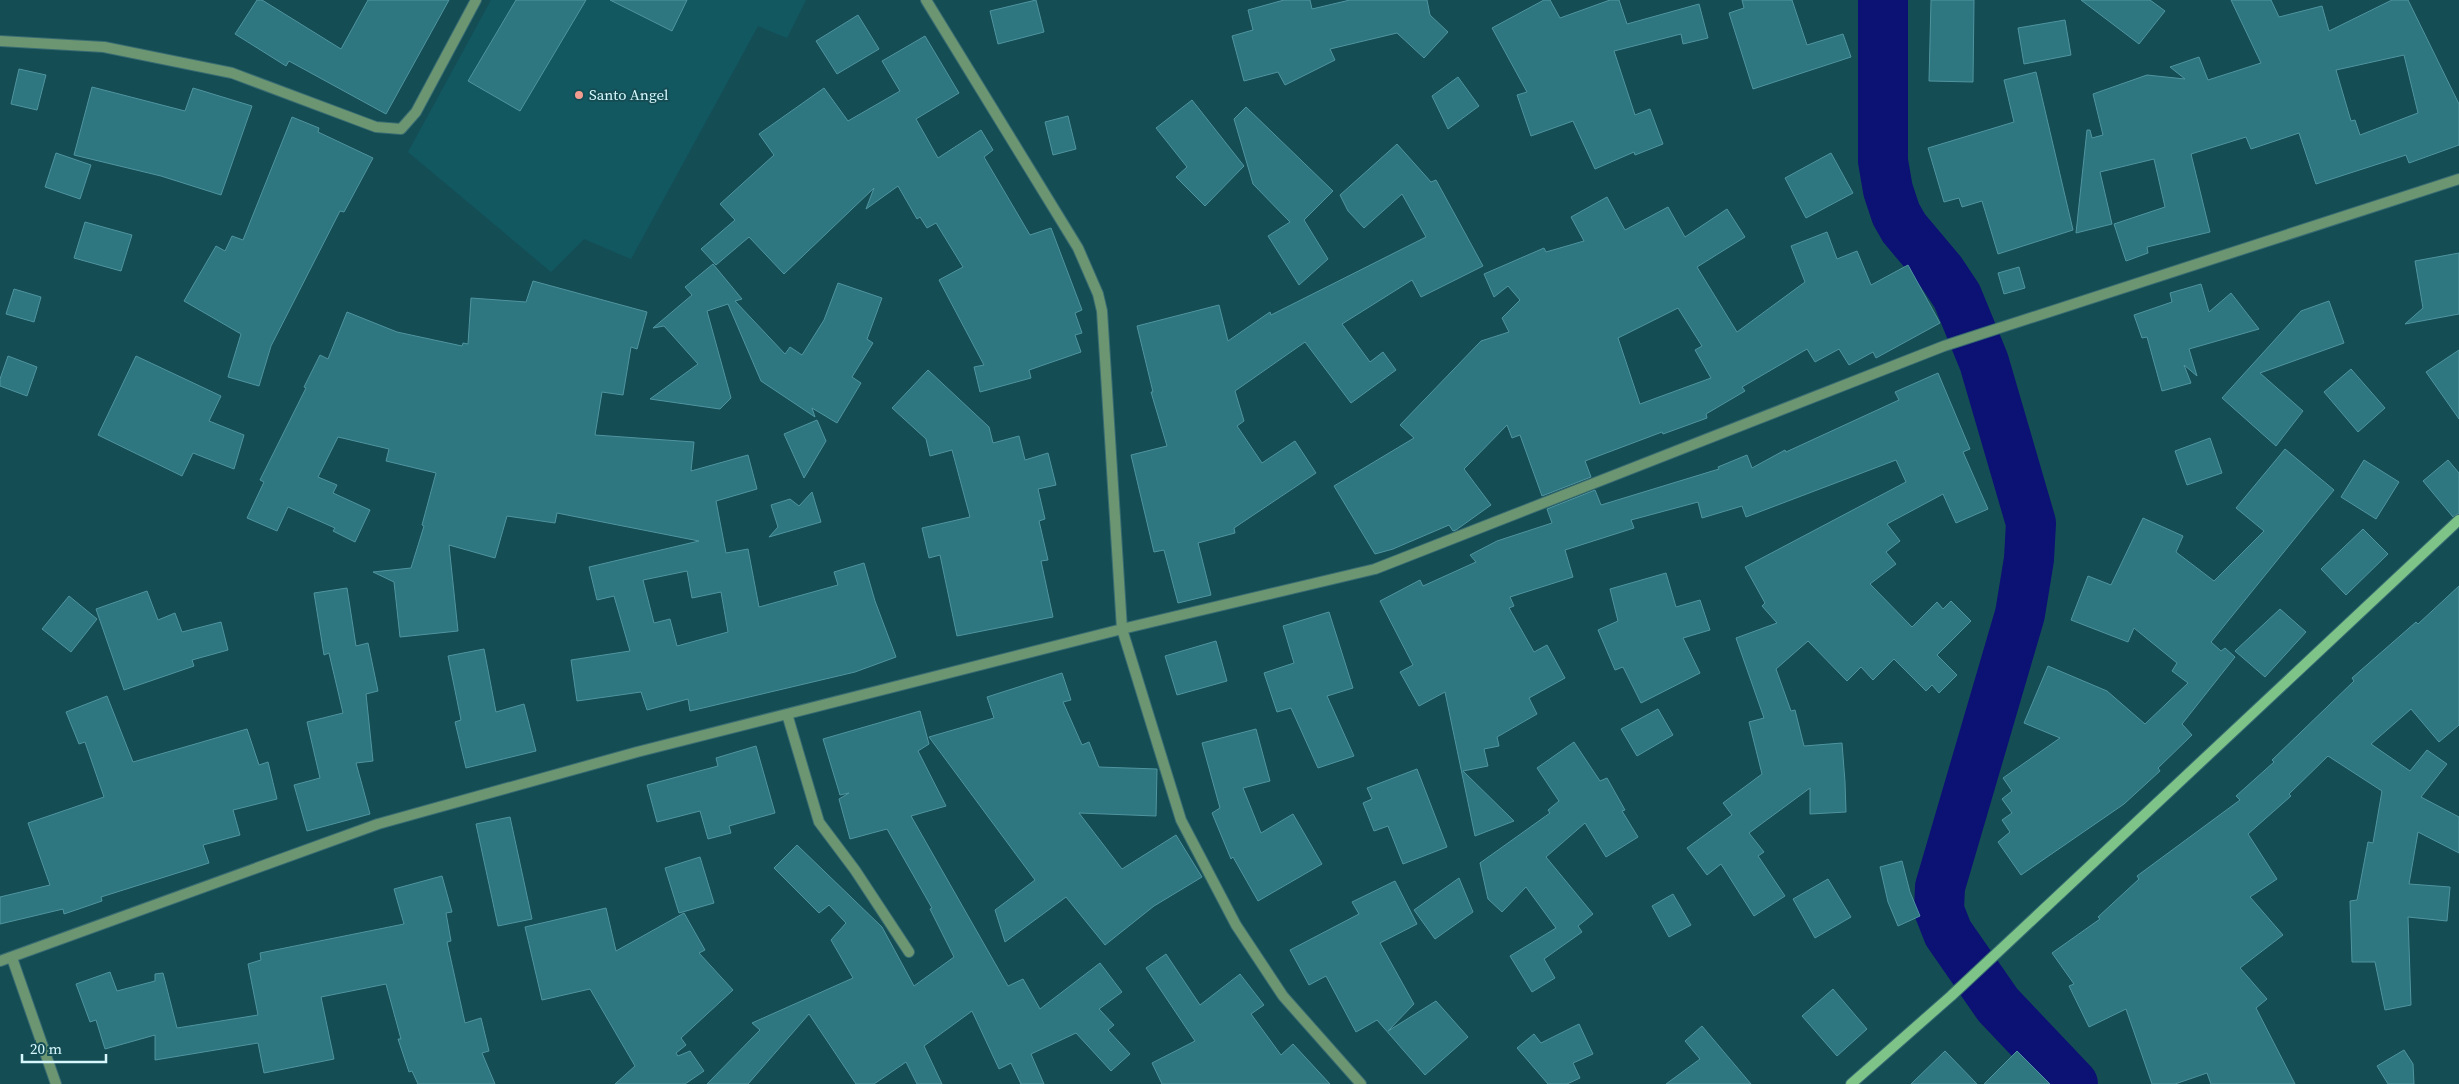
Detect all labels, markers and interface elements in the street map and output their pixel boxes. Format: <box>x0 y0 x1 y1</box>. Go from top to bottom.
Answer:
place label: Santo Angel <box>589 84 669 105</box>
marker: Santo Angel <box>573 89 585 101</box>
scale bar <box>22 1032 106 1064</box>
text: 20 m <box>30 1038 62 1059</box>

